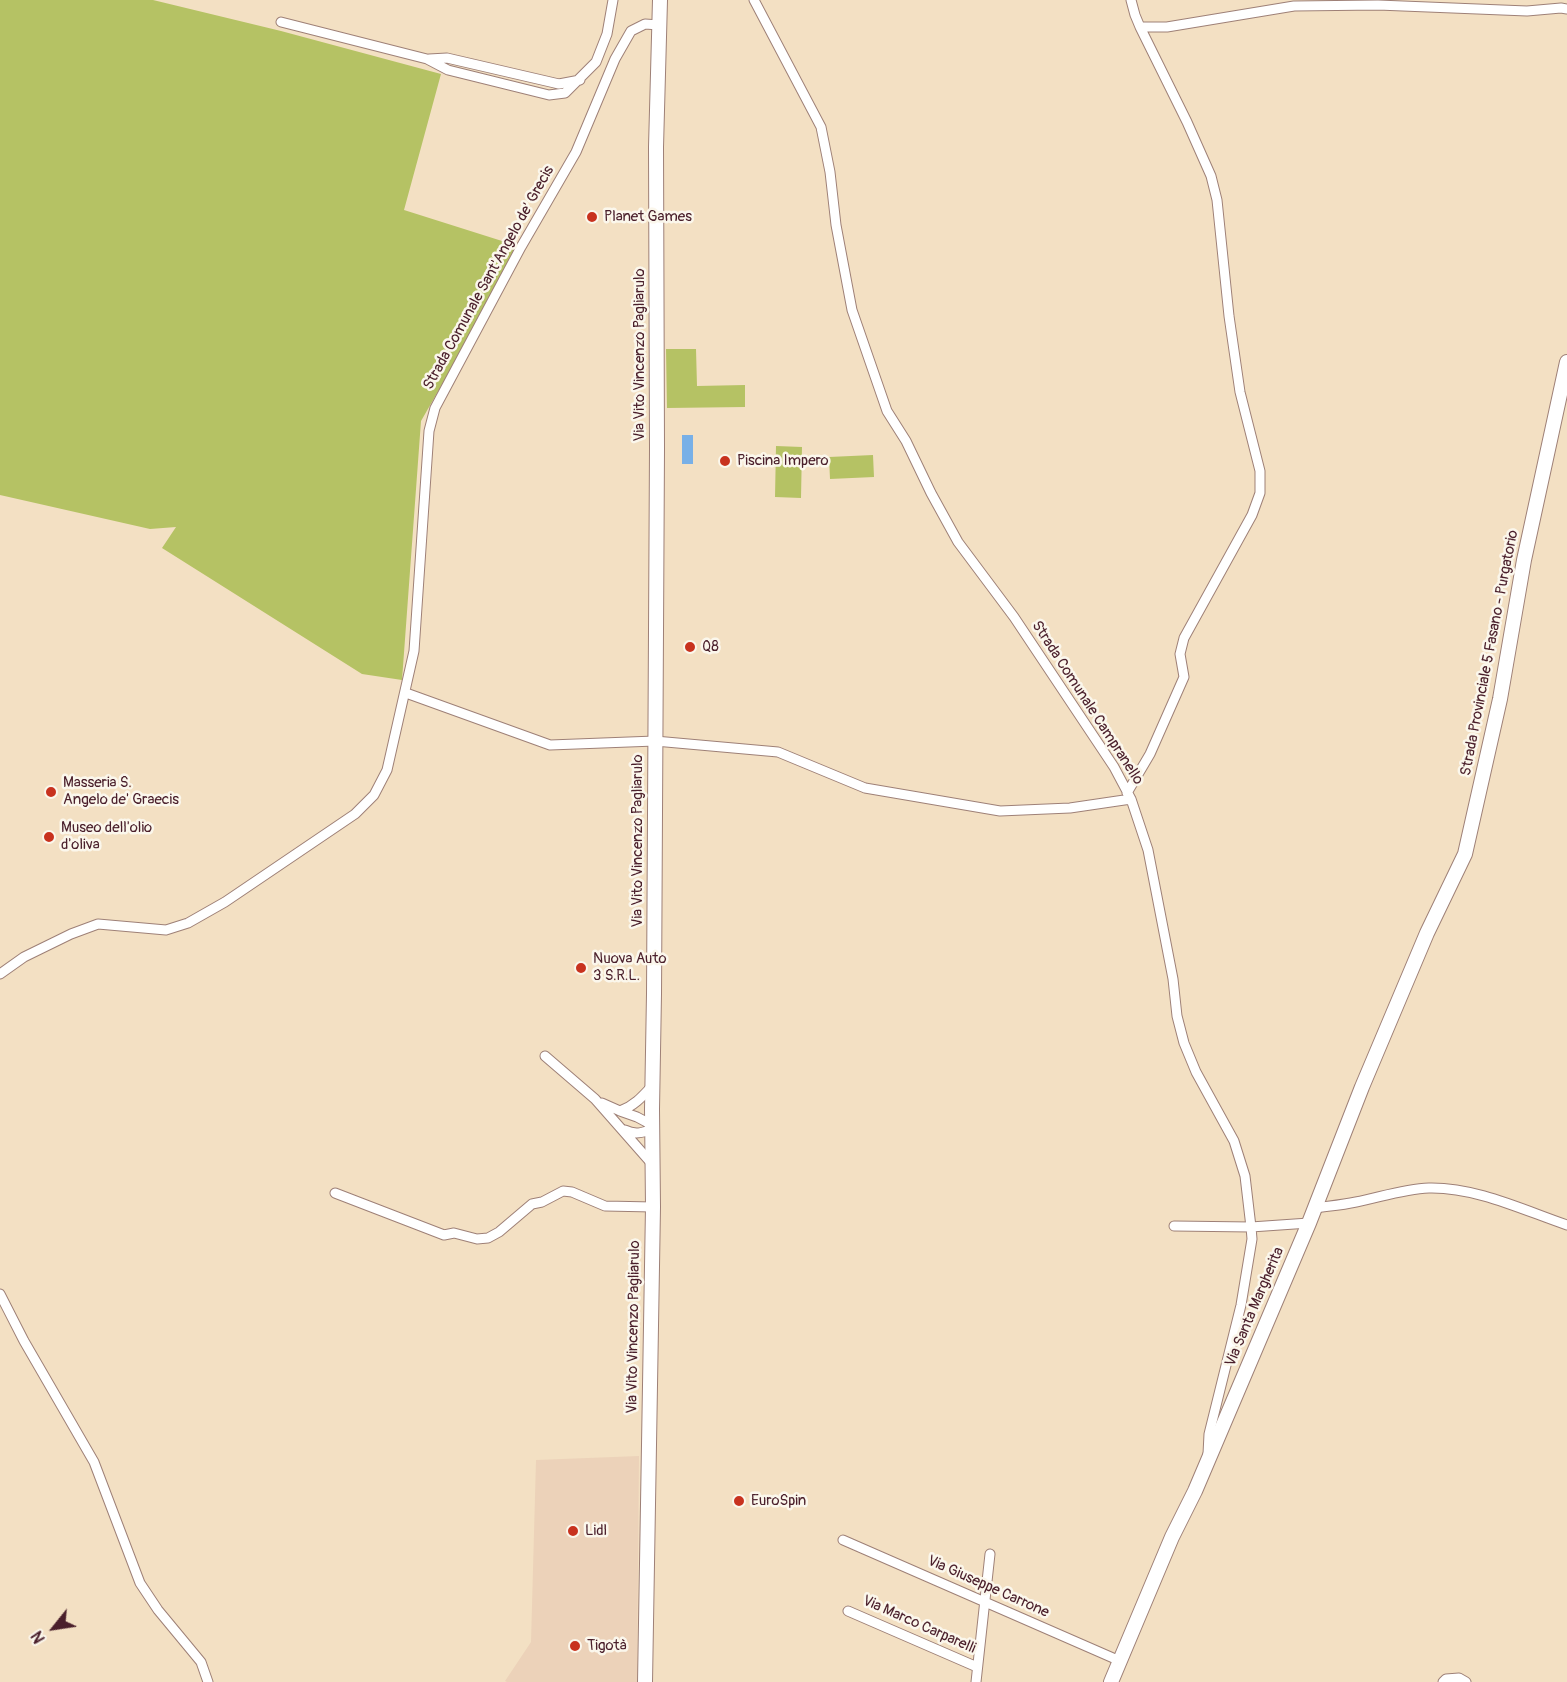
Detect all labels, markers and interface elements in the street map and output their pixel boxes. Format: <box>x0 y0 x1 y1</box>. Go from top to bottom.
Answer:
street label: Strada Comunale Sant'Angelo de' Grecis <box>420 163 558 393</box>
place label: Planet Games <box>604 208 692 226</box>
marker: Planet Games <box>585 210 599 224</box>
street label: Via Vito Vincenzo Pagliarulo <box>631 268 649 442</box>
place label: Piscina Impero <box>737 452 829 470</box>
marker: Piscina Impero <box>718 454 732 468</box>
street label: Strada Provinciale 5 Fasano - Purgatorio <box>1457 529 1523 777</box>
street label: Strada Comunale Campranello <box>1027 618 1147 788</box>
place label: Q8 <box>702 638 719 656</box>
marker: Q8 <box>683 640 697 654</box>
street label: Via Vito Vincenzo Pagliarulo <box>629 754 647 928</box>
place label: Masseria S. Angelo de' Graecis <box>63 774 179 809</box>
marker: Masseria S. Angelo de' Graecis <box>44 785 58 799</box>
place label: Museo dell'olio d'oliva <box>61 819 152 854</box>
marker: Museo dell'olio d'oliva <box>42 830 56 844</box>
place label: Nuova Auto 3 S.R.L. <box>593 950 666 985</box>
marker: Nuova Auto 3 S.R.L. <box>574 961 588 975</box>
street label: Via Vito Vincenzo Pagliarulo <box>623 1240 645 1414</box>
street label: Via Santa Margherita <box>1222 1245 1288 1369</box>
place label: EuroSpin <box>751 1492 806 1510</box>
marker: EuroSpin <box>732 1494 746 1508</box>
place label: Lidl <box>585 1522 607 1540</box>
marker: Lidl <box>566 1524 580 1538</box>
street label: Via Giuseppe Carrone <box>924 1552 1052 1622</box>
street label: Via Marco Carparelli <box>860 1592 978 1658</box>
north arrow <box>24 1598 84 1658</box>
text: N <box>27 1627 50 1647</box>
place label: Tigotà <box>587 1637 626 1655</box>
marker: Tigotà <box>568 1639 582 1653</box>

